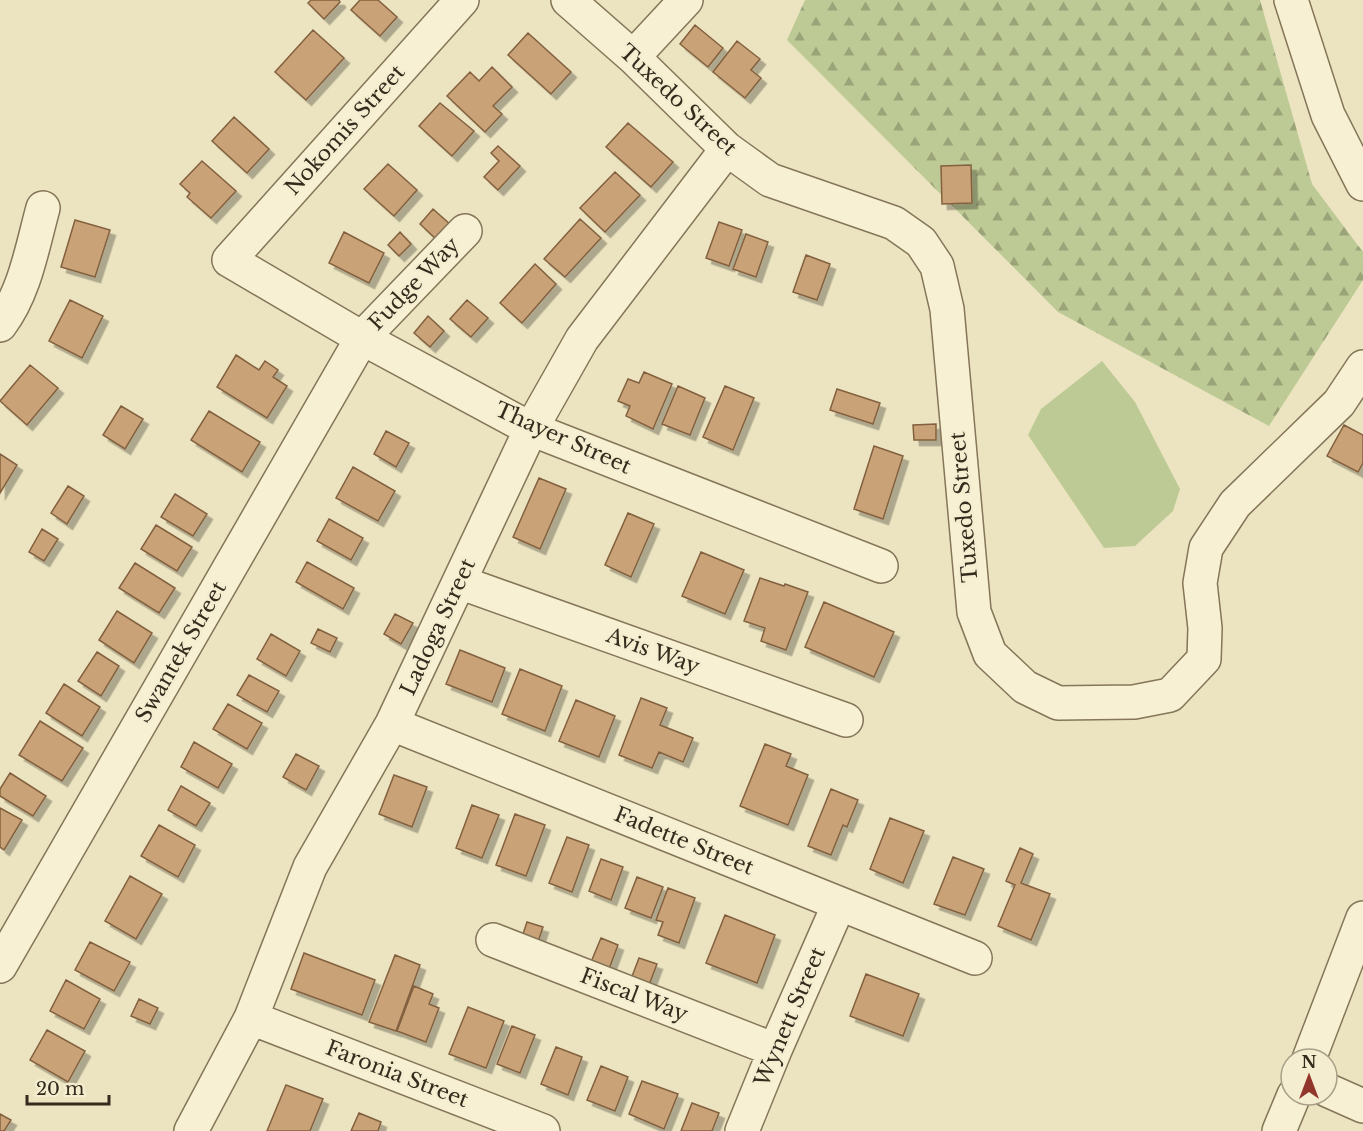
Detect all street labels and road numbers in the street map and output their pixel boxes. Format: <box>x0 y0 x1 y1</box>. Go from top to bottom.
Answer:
street label: Tuxedo Street <box>614 39 742 161</box>
street label: Nokomis Street <box>280 59 410 201</box>
street label: Fudge Way <box>363 232 465 336</box>
street label: Thayer Street <box>491 396 635 480</box>
street label: Tuxedo Street <box>944 431 984 583</box>
street label: Ladoga Street <box>395 554 481 700</box>
street label: Swantek Street <box>130 577 232 727</box>
street label: Avis Way <box>602 622 704 680</box>
street label: Fadette Street <box>610 801 758 881</box>
street label: Wynett Street <box>749 943 831 1092</box>
street label: Fiscal Way <box>577 963 692 1028</box>
street label: Faronia Street <box>322 1035 472 1113</box>

